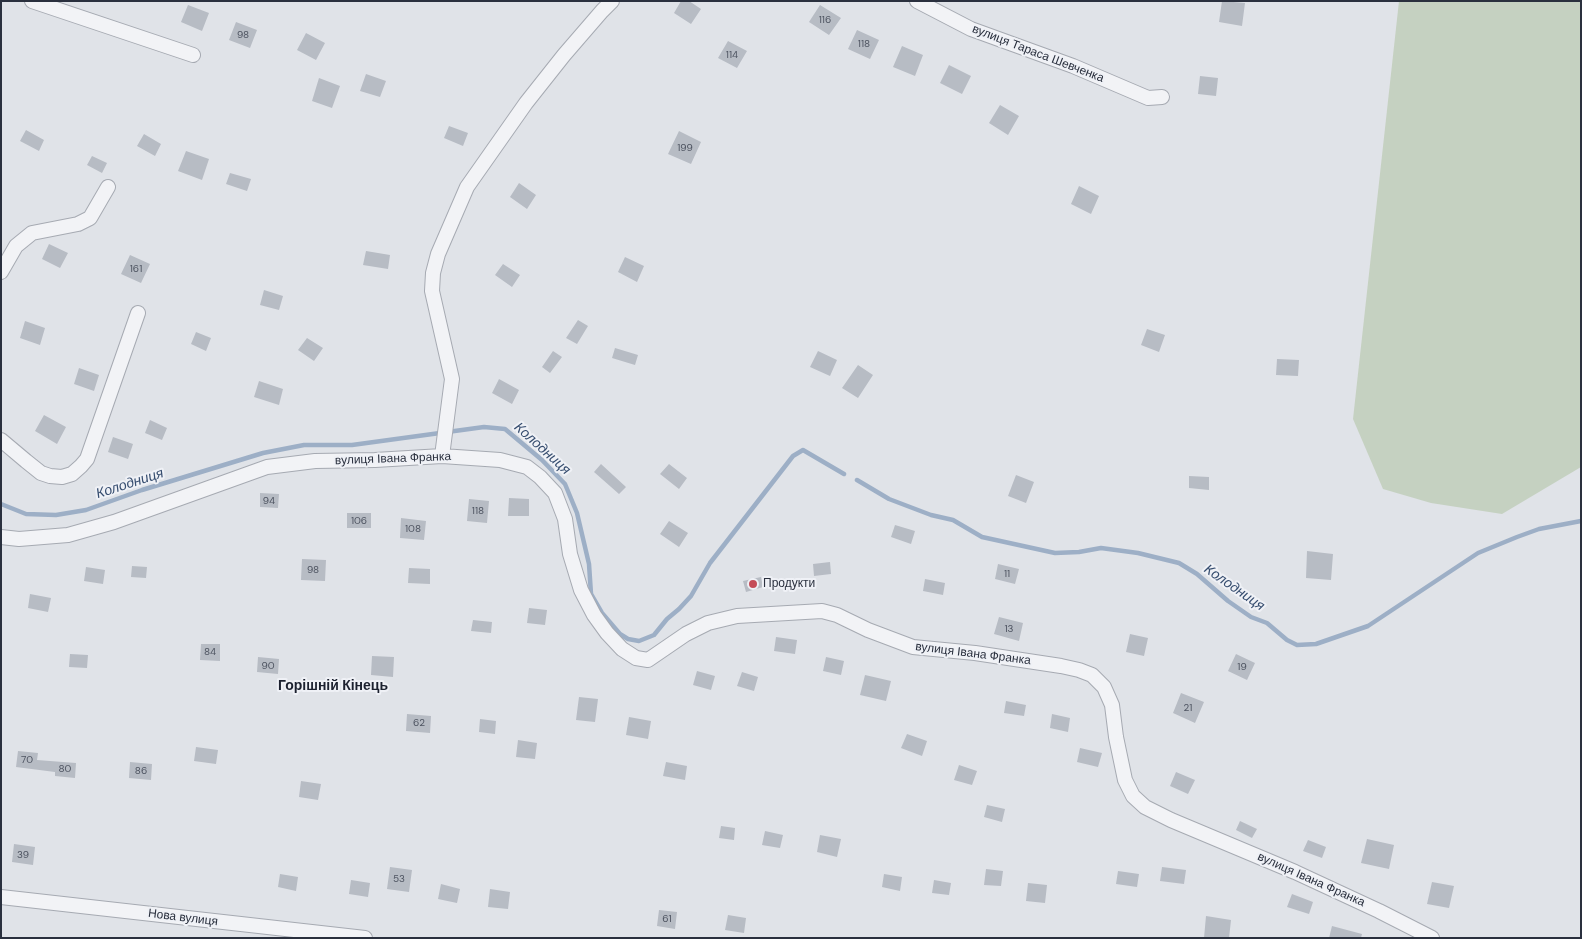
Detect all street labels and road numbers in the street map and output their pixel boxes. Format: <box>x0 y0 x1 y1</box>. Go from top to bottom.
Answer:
street label: вулиця Тараса Шевченка <box>970 22 1106 86</box>
street label: вулиця Івана Франка <box>335 450 451 468</box>
street label: вулиця Івана Франка <box>914 640 1032 668</box>
street label: вулиця Івана Франка <box>1255 850 1367 910</box>
street label: Нова вулиця <box>147 907 219 929</box>

